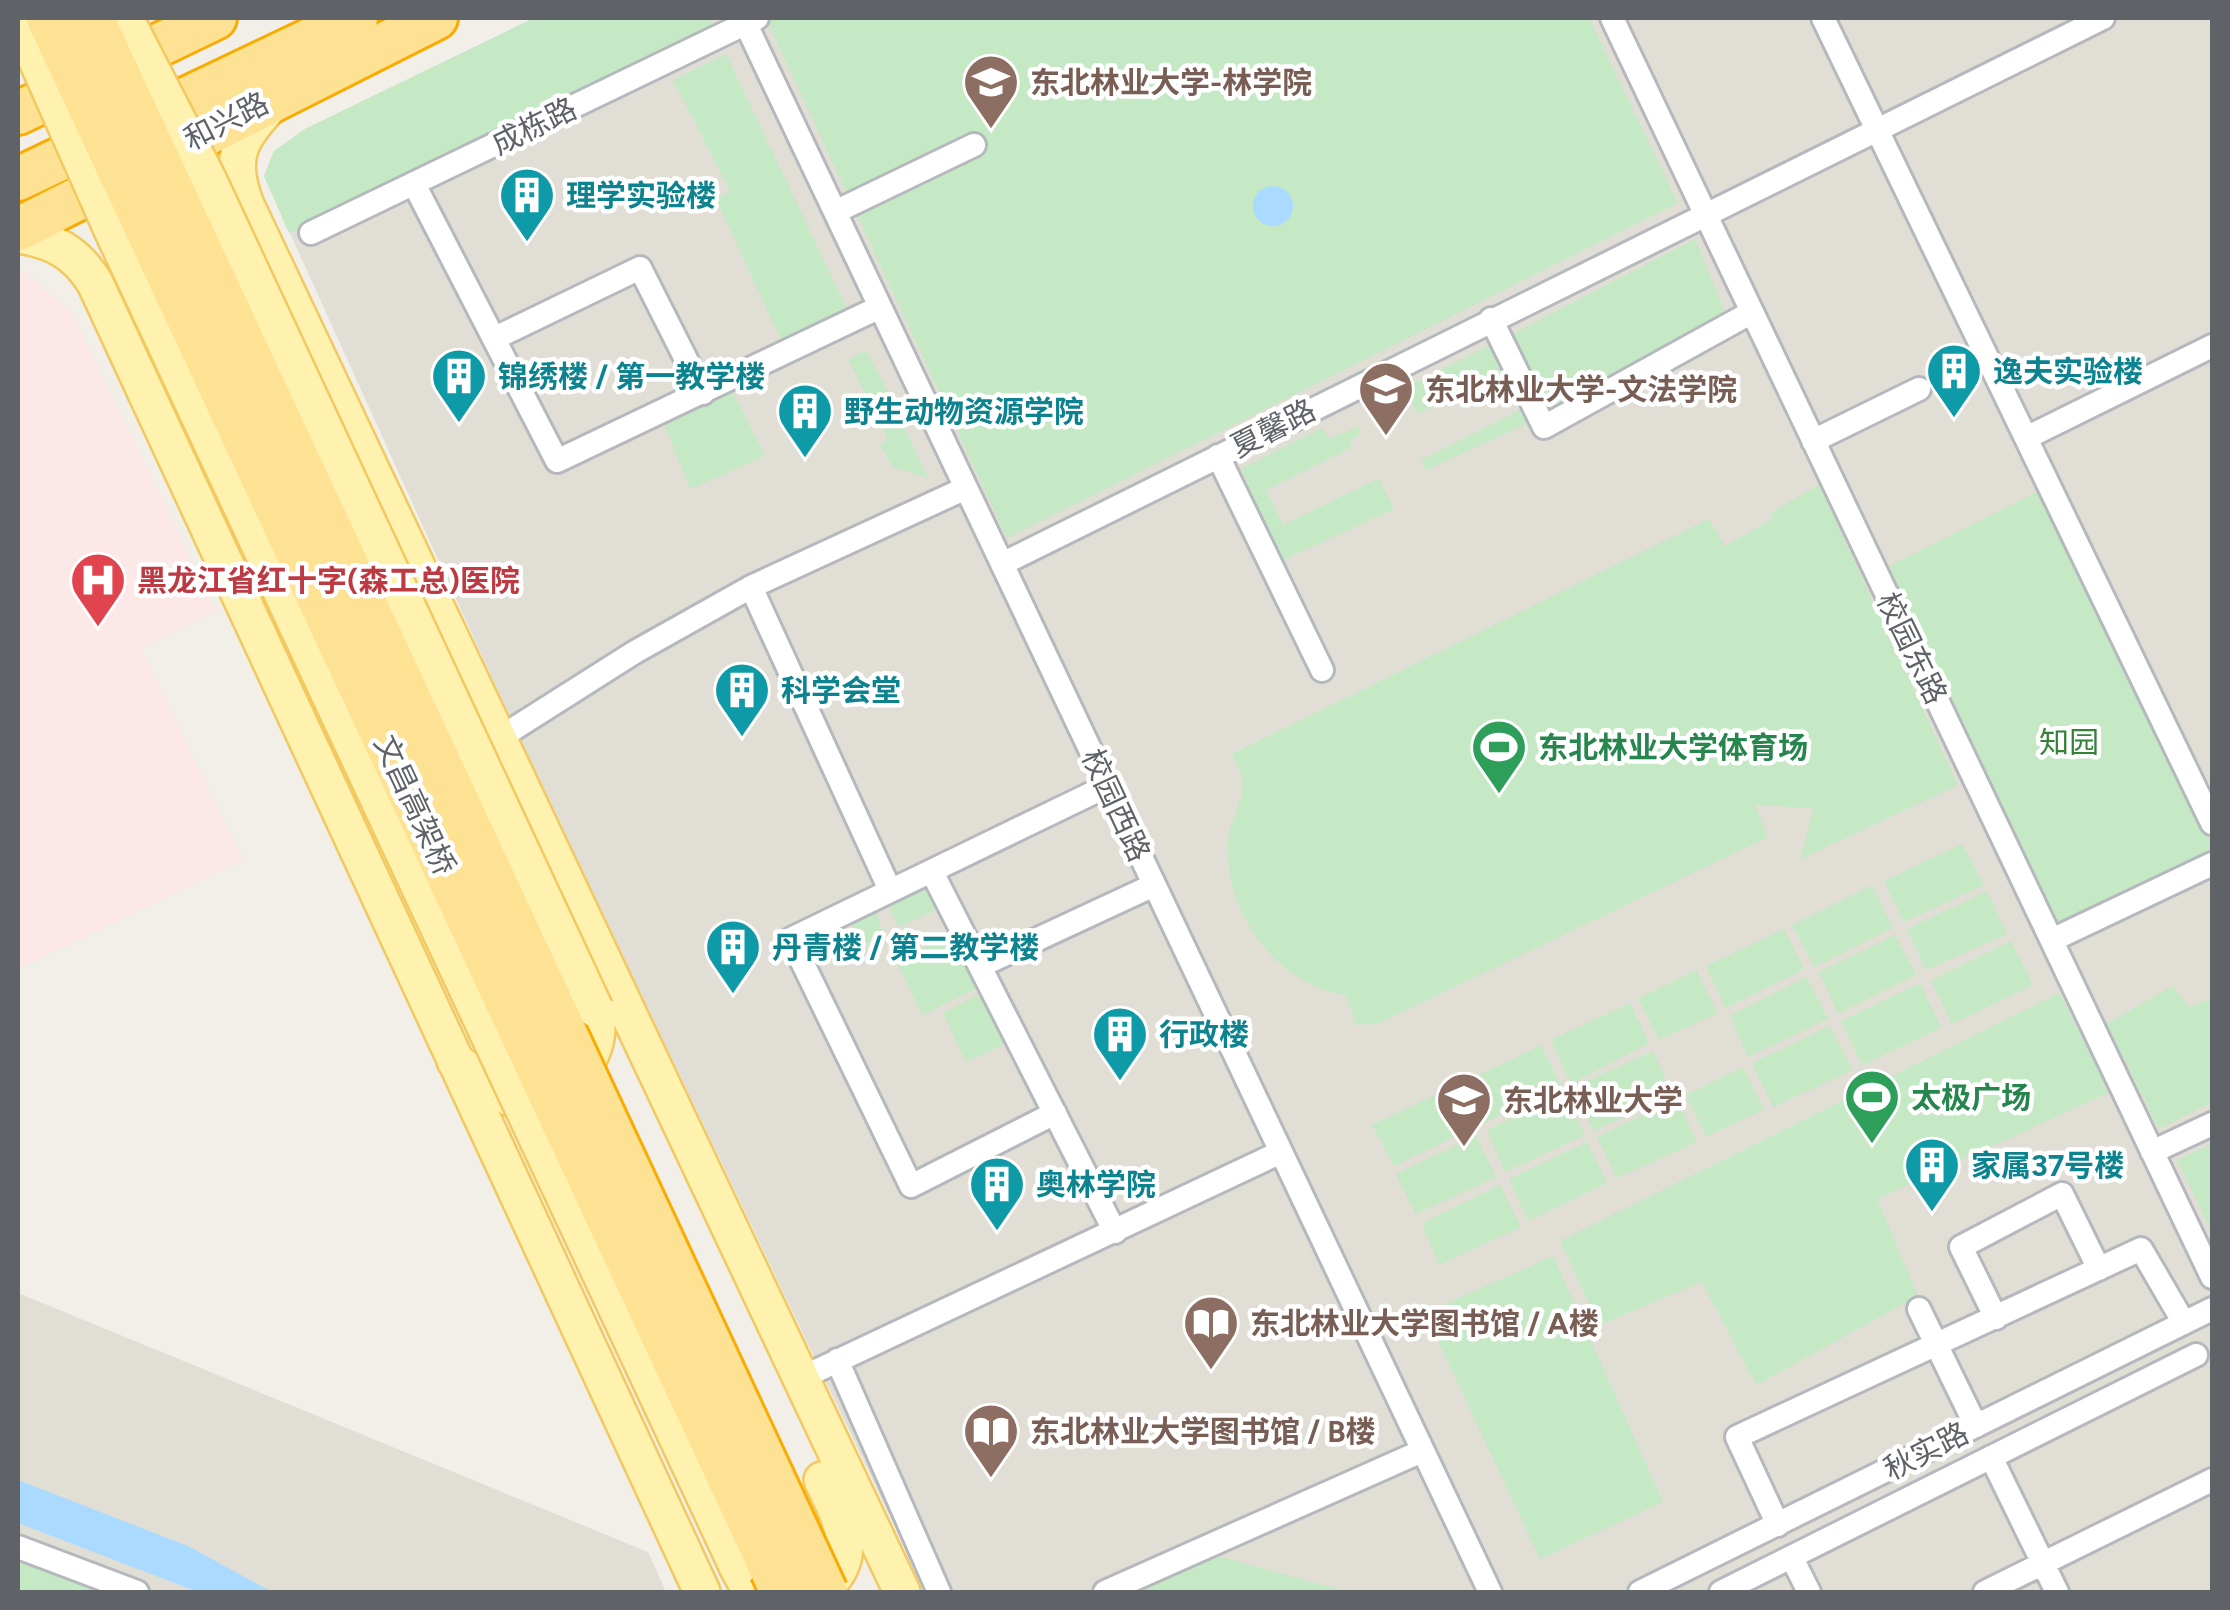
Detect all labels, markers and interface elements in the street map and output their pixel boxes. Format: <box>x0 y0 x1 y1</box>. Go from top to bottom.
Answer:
school or university icon: 东北林业大学-林学院 <box>961 52 1021 131</box>
place label: 东北林业大学-林学院 <box>1030 64 1312 101</box>
street label: 和兴路 <box>178 84 274 158</box>
street label: 成栋路 <box>485 90 583 162</box>
building icon: 理学实验楼 <box>497 165 557 244</box>
place label: 理学实验楼 <box>566 177 716 214</box>
building icon: 逸夫实验楼 <box>1924 341 1984 420</box>
building icon: 锦绣楼 / 第一教学楼 <box>429 346 489 425</box>
place label: 逸夫实验楼 <box>1993 353 2143 390</box>
place label: 锦绣楼 / 第一教学楼 <box>498 358 765 395</box>
school or university icon: 东北林业大学-文法学院 <box>1356 359 1416 438</box>
place label: 东北林业大学-文法学院 <box>1425 371 1737 408</box>
building icon: 野生动物资源学院 <box>775 381 835 460</box>
street label: 夏馨路 <box>1225 391 1321 465</box>
place label: 野生动物资源学院 <box>844 393 1084 430</box>
hospital icon: 黑龙江省红十字(森工总)医院 <box>68 550 128 629</box>
place label: 黑龙江省红十字(森工总)医院 <box>137 562 520 599</box>
street label: 校园东路 <box>1869 586 1955 710</box>
building icon: 科学会堂 <box>712 660 772 739</box>
place label: 科学会堂 <box>781 672 901 709</box>
sports icon: 东北林业大学体育场 <box>1469 717 1529 796</box>
park label: 知园 <box>2039 724 2099 761</box>
street label: 文昌高架桥 <box>367 729 463 881</box>
place label: 东北林业大学体育场 <box>1538 729 1808 766</box>
street label: 校园西路 <box>1074 743 1158 867</box>
building icon: 丹青楼 / 第二教学楼 <box>703 917 763 996</box>
place label: 丹青楼 / 第二教学楼 <box>772 929 1039 966</box>
building icon: 行政楼 <box>1090 1004 1150 1083</box>
place label: 行政楼 <box>1159 1016 1249 1053</box>
sports icon: 太极广场 <box>1842 1067 1902 1146</box>
school or university icon: 东北林业大学 <box>1434 1070 1494 1149</box>
place label: 太极广场 <box>1911 1079 2031 1116</box>
place label: 东北林业大学 <box>1503 1082 1683 1119</box>
building icon: 家属37号楼 <box>1902 1135 1962 1214</box>
place label: 家属37号楼 <box>1971 1147 2124 1184</box>
building icon: 奥林学院 <box>967 1154 1027 1233</box>
place label: 奥林学院 <box>1036 1166 1156 1203</box>
library icon: 东北林业大学图书馆 / A楼 <box>1181 1293 1241 1372</box>
place label: 东北林业大学图书馆 / A楼 <box>1250 1305 1599 1342</box>
library icon: 东北林业大学图书馆 / B楼 <box>961 1401 1021 1480</box>
place label: 东北林业大学图书馆 / B楼 <box>1030 1413 1376 1450</box>
street label: 秋实路 <box>1878 1414 1974 1488</box>

